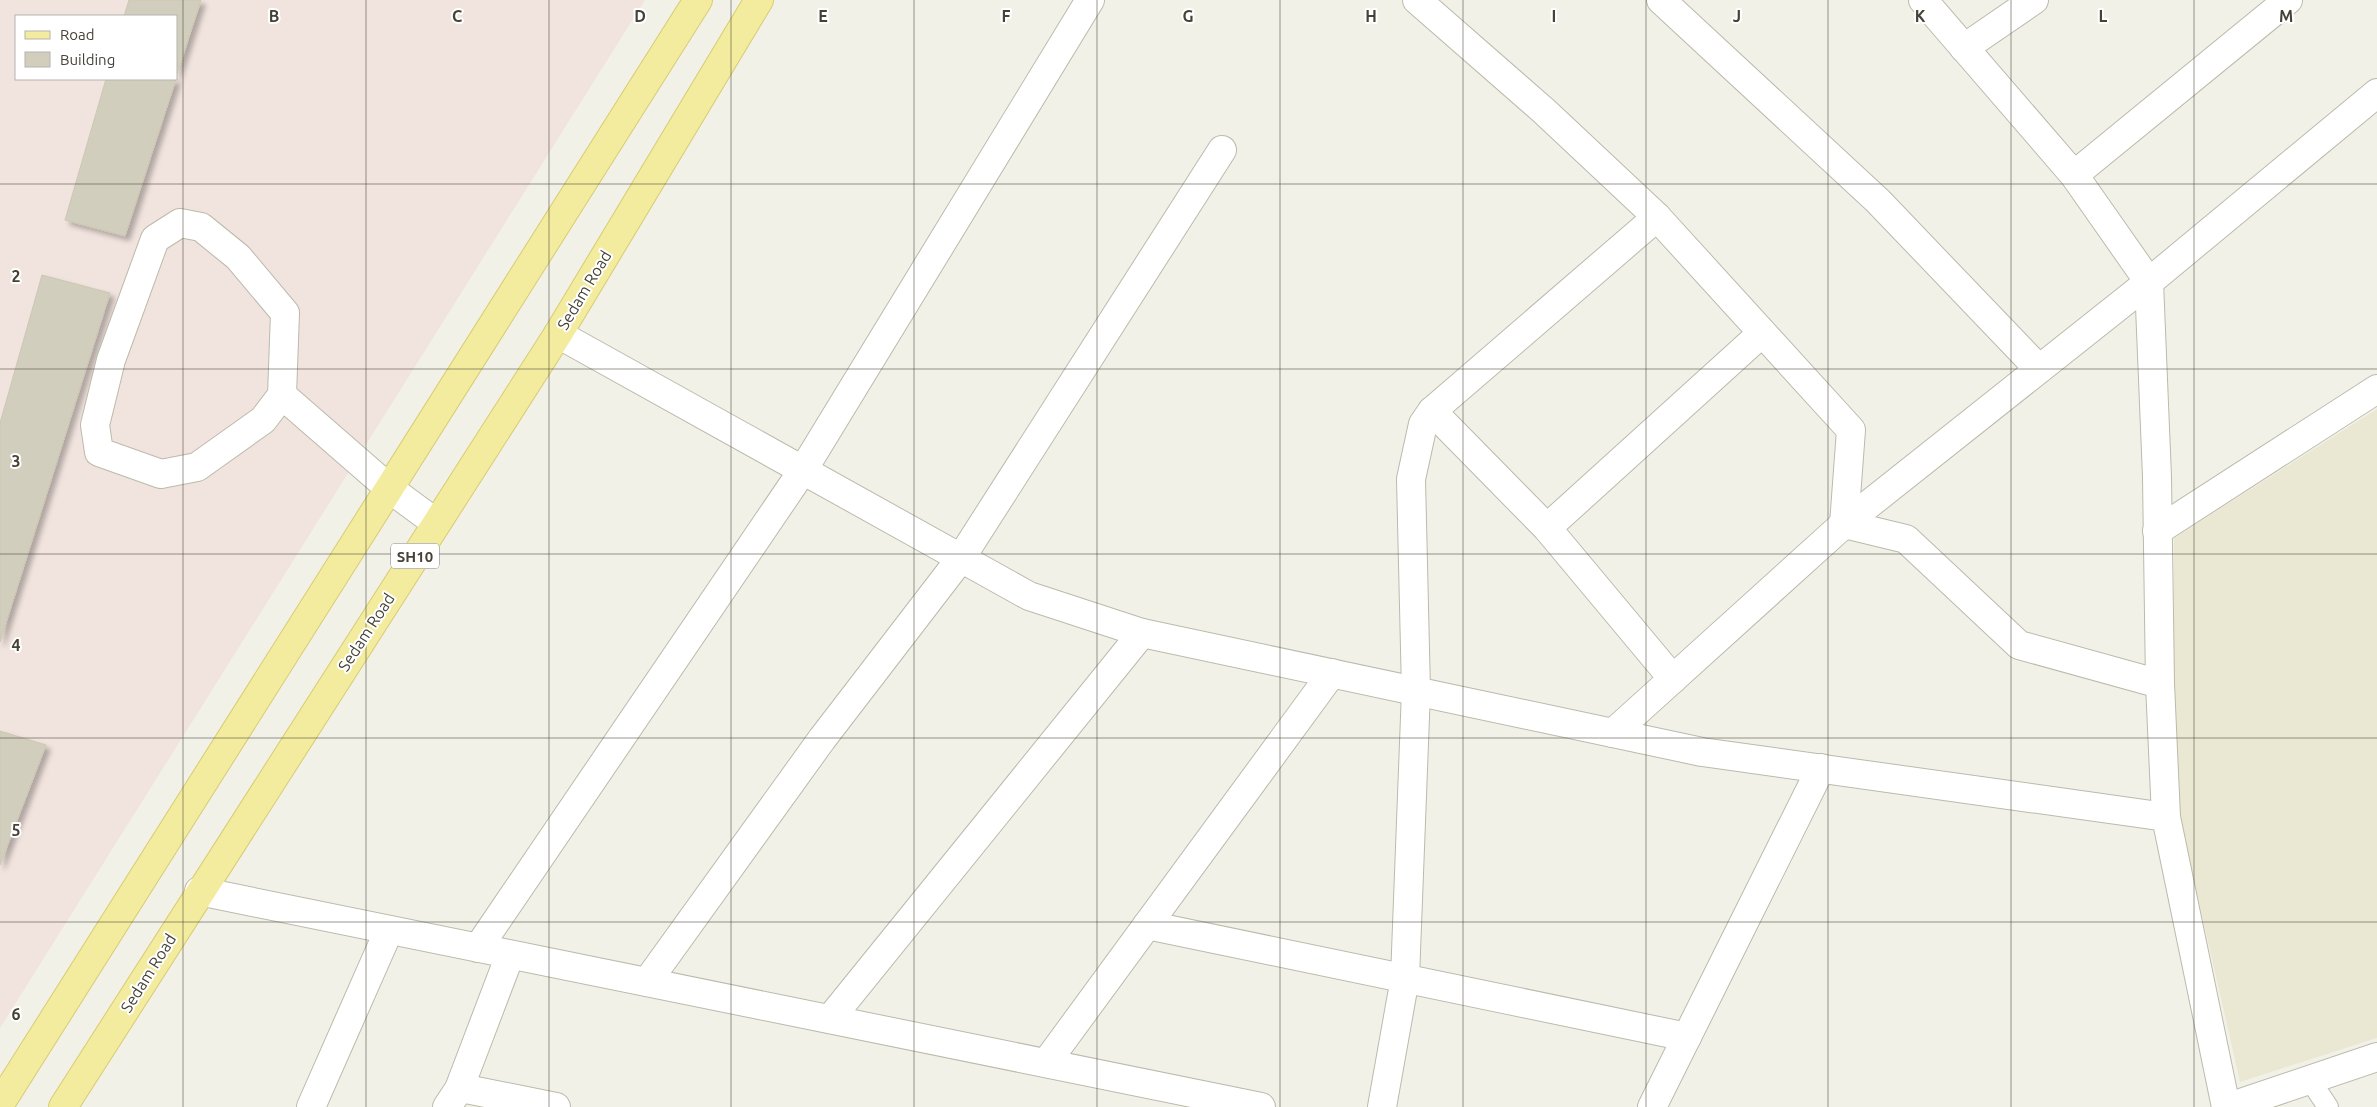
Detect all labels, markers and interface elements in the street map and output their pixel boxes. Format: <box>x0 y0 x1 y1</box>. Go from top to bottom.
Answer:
text: B <box>269 7 279 25</box>
text: C <box>452 7 462 25</box>
text: D <box>634 7 646 25</box>
text: E <box>818 7 828 25</box>
text: F <box>1002 7 1011 25</box>
text: G <box>1182 7 1194 25</box>
text: H <box>1365 7 1377 25</box>
text: I <box>1552 7 1556 25</box>
text: J <box>1733 7 1741 25</box>
text: K <box>1915 7 1926 25</box>
text: L <box>2099 7 2108 25</box>
text: M <box>2279 7 2293 25</box>
legend <box>15 15 178 80</box>
text: Road <box>60 26 95 43</box>
text: Building <box>60 51 115 68</box>
street label: Sedam Road <box>553 247 615 333</box>
text: 2 <box>11 267 21 285</box>
text: 3 <box>11 452 21 470</box>
road number: SH10 <box>391 544 439 568</box>
street label: Sedam Road <box>334 590 398 674</box>
text: 4 <box>11 636 21 654</box>
text: 5 <box>11 821 21 839</box>
street label: Sedam Road <box>117 930 179 1016</box>
text: 6 <box>11 1005 21 1023</box>

